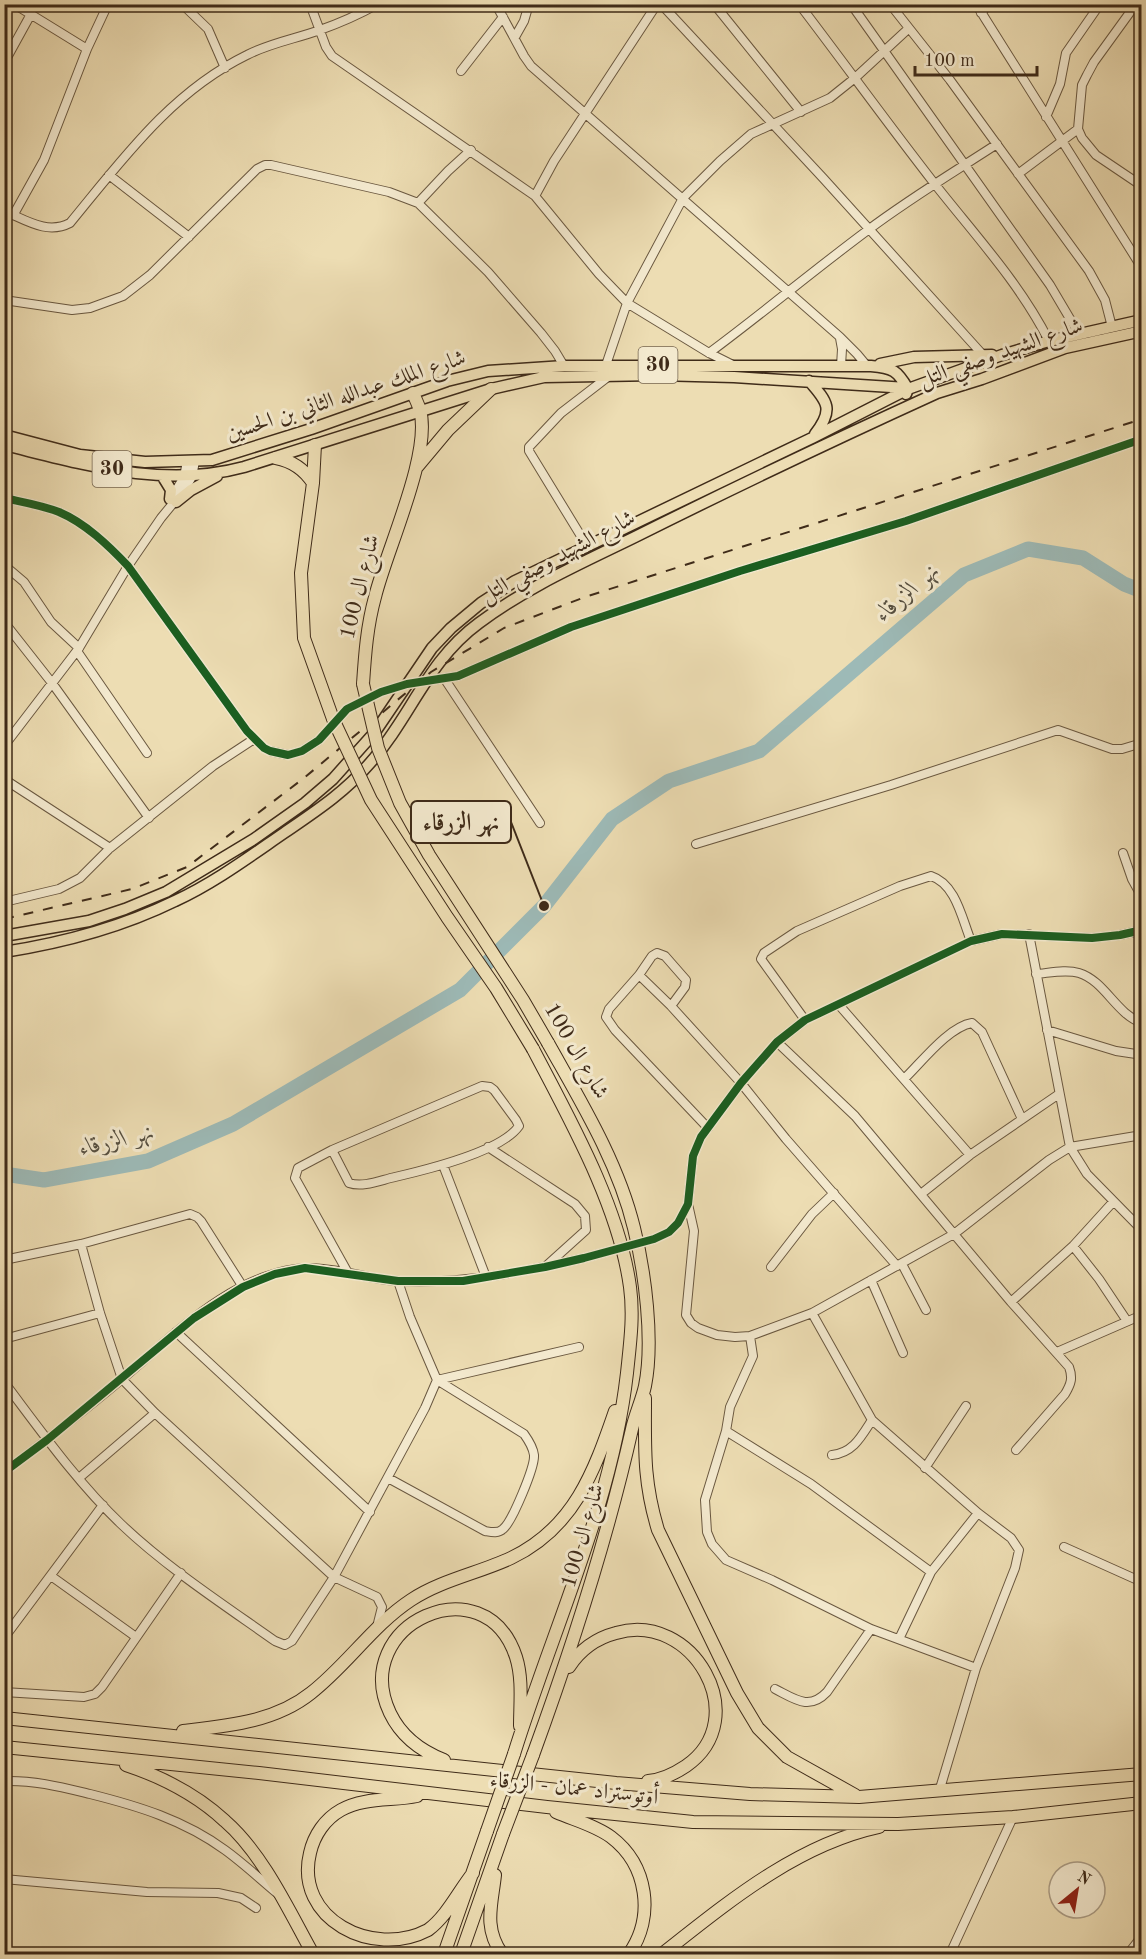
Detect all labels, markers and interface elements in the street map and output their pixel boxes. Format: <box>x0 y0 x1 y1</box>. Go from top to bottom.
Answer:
scale bar <box>915 39 1036 77</box>
text: 100 m <box>924 52 975 70</box>
street label: شارع الشهيد وصفي التل <box>916 315 1089 401</box>
street label: شارع الملك عبدالله الثاني بن الحسين <box>223 347 470 451</box>
road number: 30 <box>638 347 678 383</box>
road number: 30 <box>92 451 132 487</box>
street label: شارع الشهيد وصفي التل <box>477 507 644 616</box>
street label: شارع ال 100 <box>336 533 389 643</box>
water label: نهر الزرقاء <box>871 558 945 628</box>
callout: نهر الزرقاء <box>411 801 511 843</box>
text: نهر الزرقاء <box>423 810 499 838</box>
street label: شارع ال 100 <box>535 999 612 1106</box>
water label: نهر الزرقاء <box>77 1120 157 1162</box>
street label: شارع ال 100 <box>558 1482 614 1592</box>
street label: أوتوستراد عمان - الزرقاء <box>489 1763 661 1810</box>
north arrow <box>1047 1860 1107 1920</box>
text: N <box>1074 1869 1093 1889</box>

